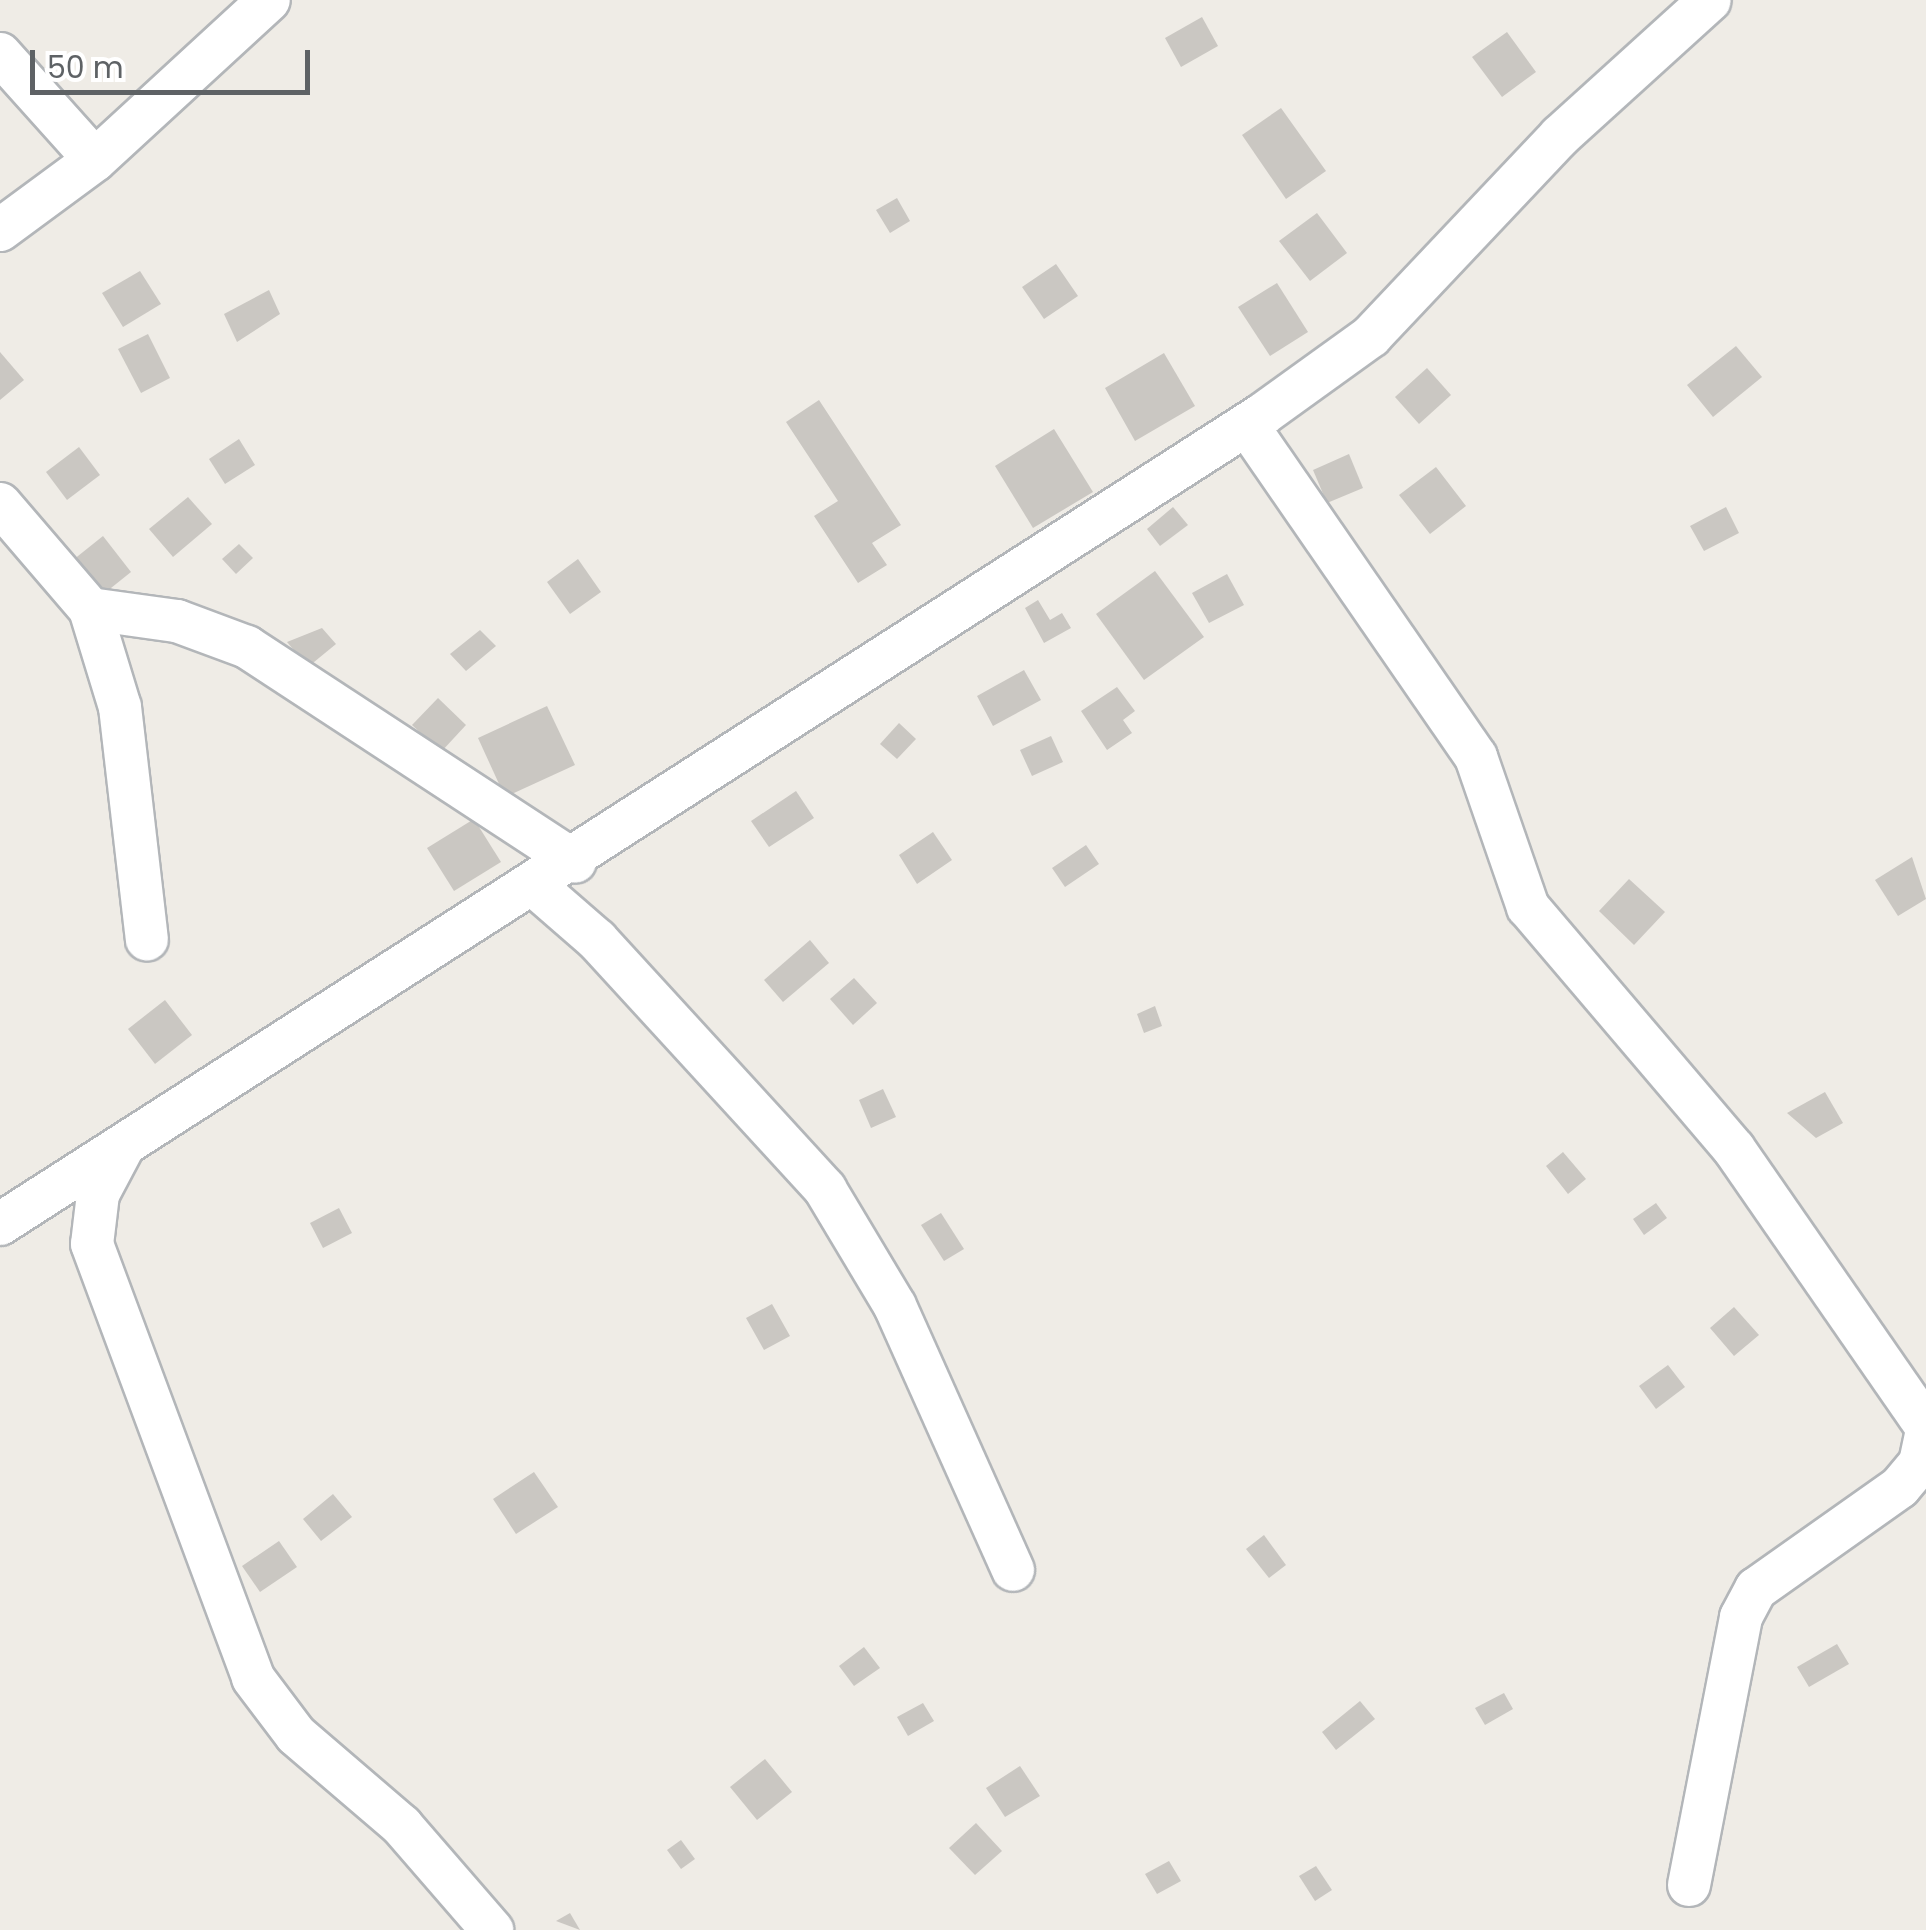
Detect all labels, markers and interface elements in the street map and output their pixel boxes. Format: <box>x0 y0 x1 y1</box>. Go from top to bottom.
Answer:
scale bar <box>35 30 315 92</box>
text: 50 m <box>47 46 124 89</box>

